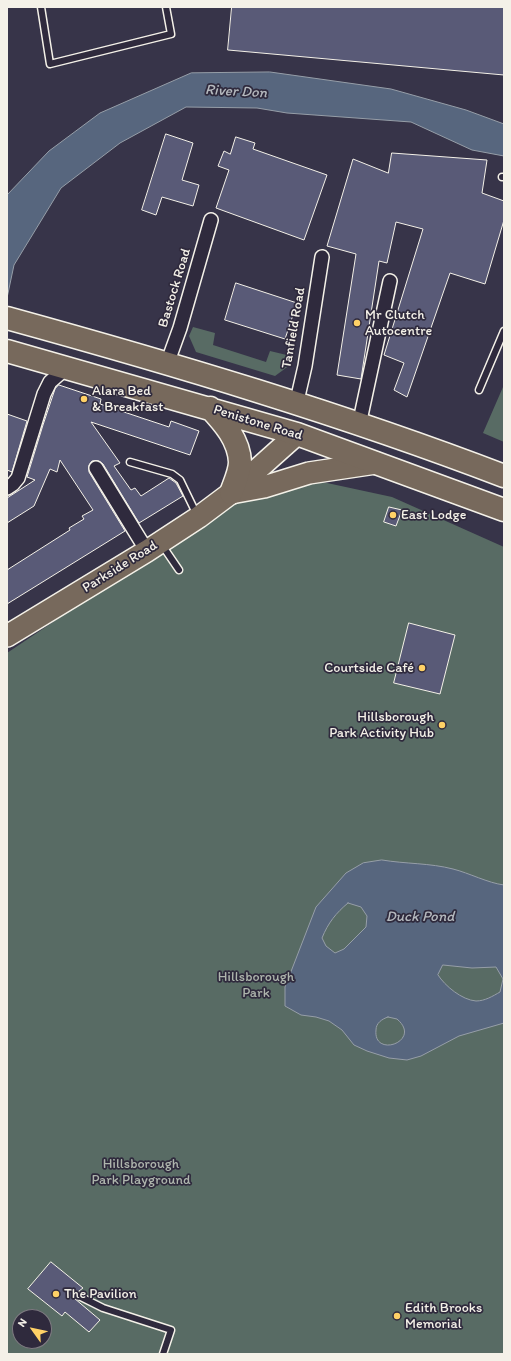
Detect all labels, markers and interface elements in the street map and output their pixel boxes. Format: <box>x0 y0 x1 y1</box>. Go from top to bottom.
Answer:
water label: River Don <box>205 81 267 103</box>
street label: Bastock Road <box>155 246 195 330</box>
street label: Tanfield Road <box>279 286 309 370</box>
place label: Mr Clutch Autocentre <box>365 307 432 340</box>
marker: Mr Clutch Autocentre <box>352 318 362 328</box>
place label: Alara Bed & Breakfast <box>92 383 164 416</box>
marker: Alara Bed & Breakfast <box>79 394 89 404</box>
street label: Penistone Road <box>211 401 305 445</box>
place label: East Lodge <box>401 507 466 523</box>
marker: East Lodge <box>388 510 398 520</box>
street label: Parkside Road <box>79 537 161 597</box>
place label: Courtside Café <box>324 660 414 676</box>
marker: Courtside Café <box>417 663 427 673</box>
place label: Hillsborough Park Activity Hub <box>329 709 434 742</box>
marker: Hillsborough Park Activity Hub <box>437 720 447 730</box>
water label: Duck Pond <box>386 908 454 926</box>
park label: Hillsborough Park <box>218 969 294 1002</box>
park label: Hillsborough Park Playground <box>91 1156 191 1188</box>
place label: The Pavilion <box>64 1286 137 1302</box>
marker: The Pavilion <box>51 1289 61 1299</box>
place label: Edith Brooks Memorial <box>405 1300 482 1332</box>
north arrow <box>12 1309 52 1349</box>
marker: Edith Brooks Memorial <box>392 1311 402 1321</box>
text: N <box>15 1316 30 1329</box>

